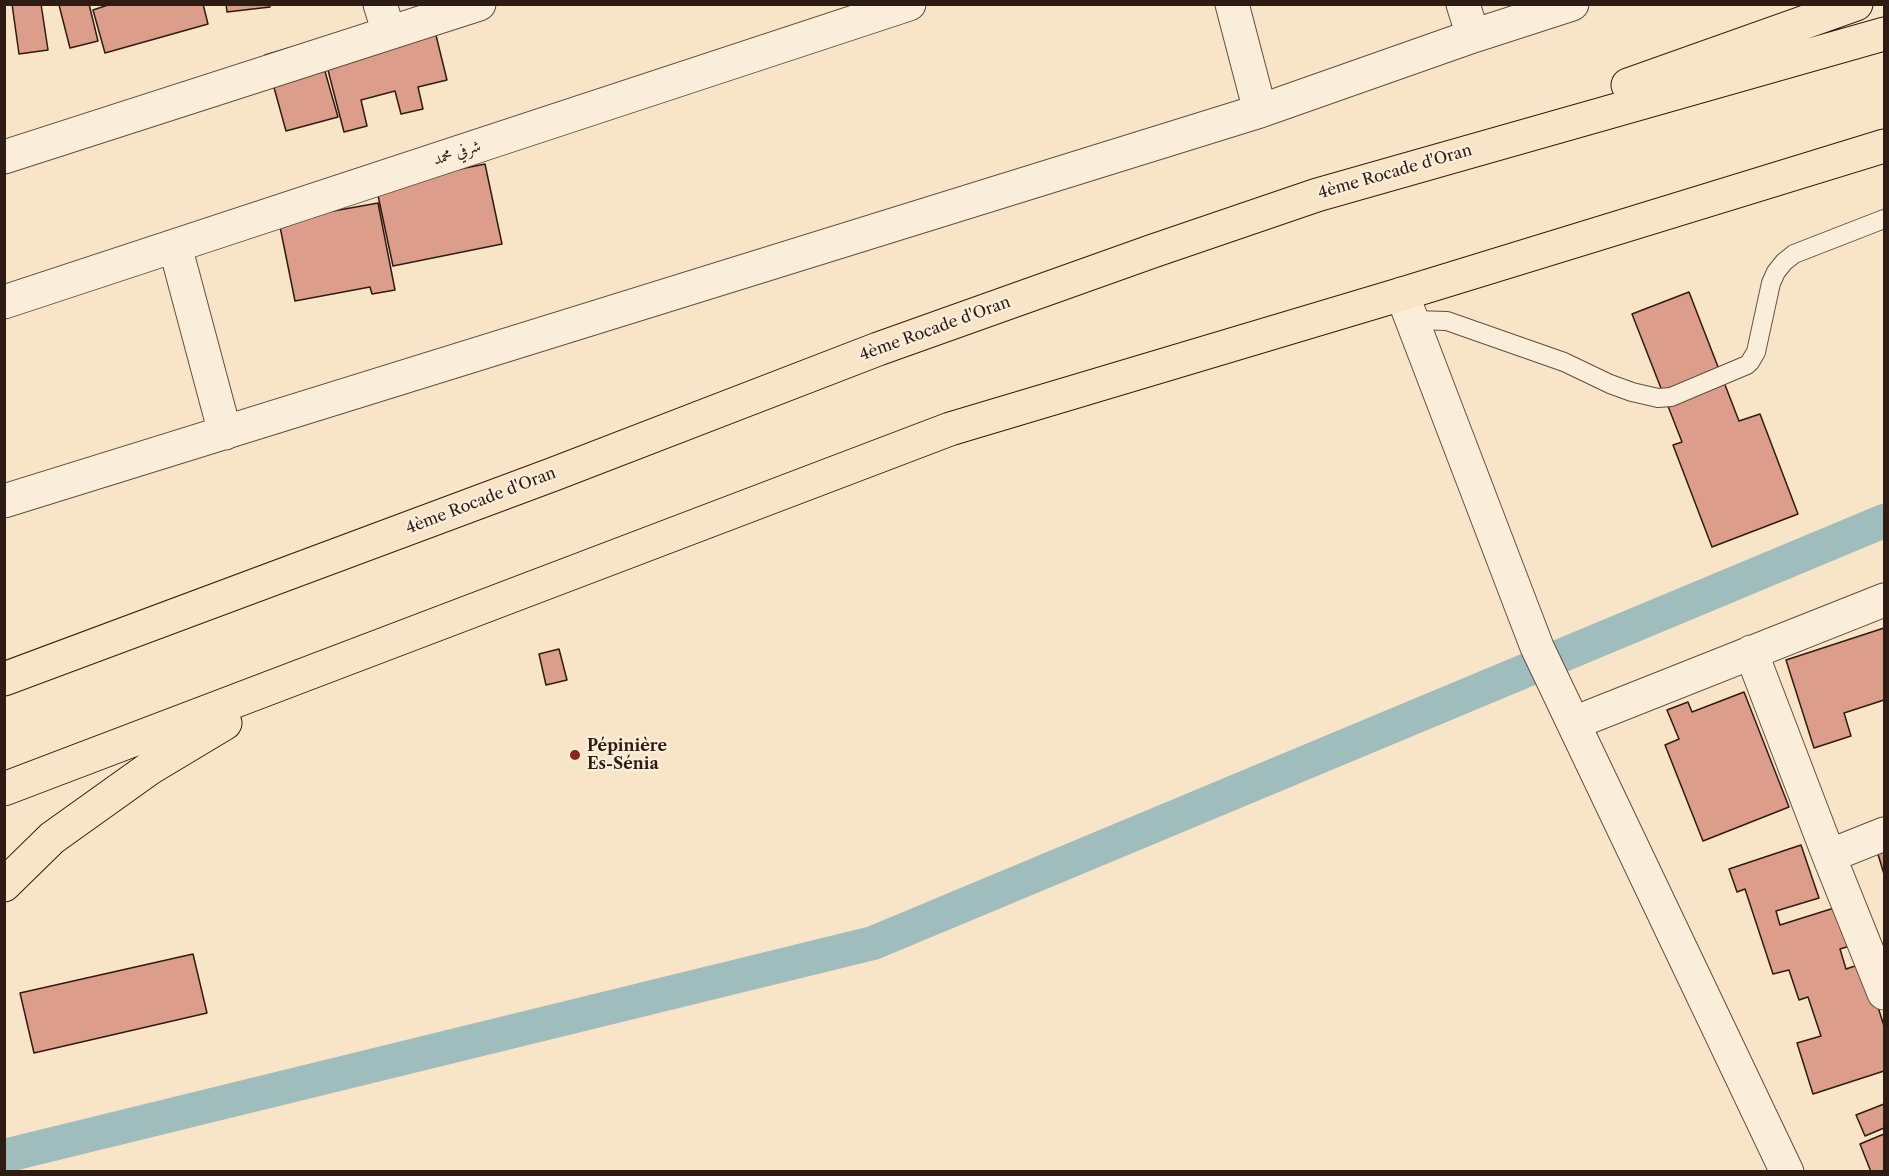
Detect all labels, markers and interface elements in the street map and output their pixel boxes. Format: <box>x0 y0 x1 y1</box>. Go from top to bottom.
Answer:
street label: شرفي محمد <box>431 136 483 170</box>
street label: 4ème Rocade d'Oran <box>1316 141 1474 203</box>
street label: 4ème Rocade d'Oran <box>857 293 1013 365</box>
street label: 4ème Rocade d'Oran <box>403 464 559 538</box>
place label: Pépinière Es-Sénia <box>587 736 667 774</box>
marker: Pépinière Es-Sénia <box>568 748 582 762</box>

